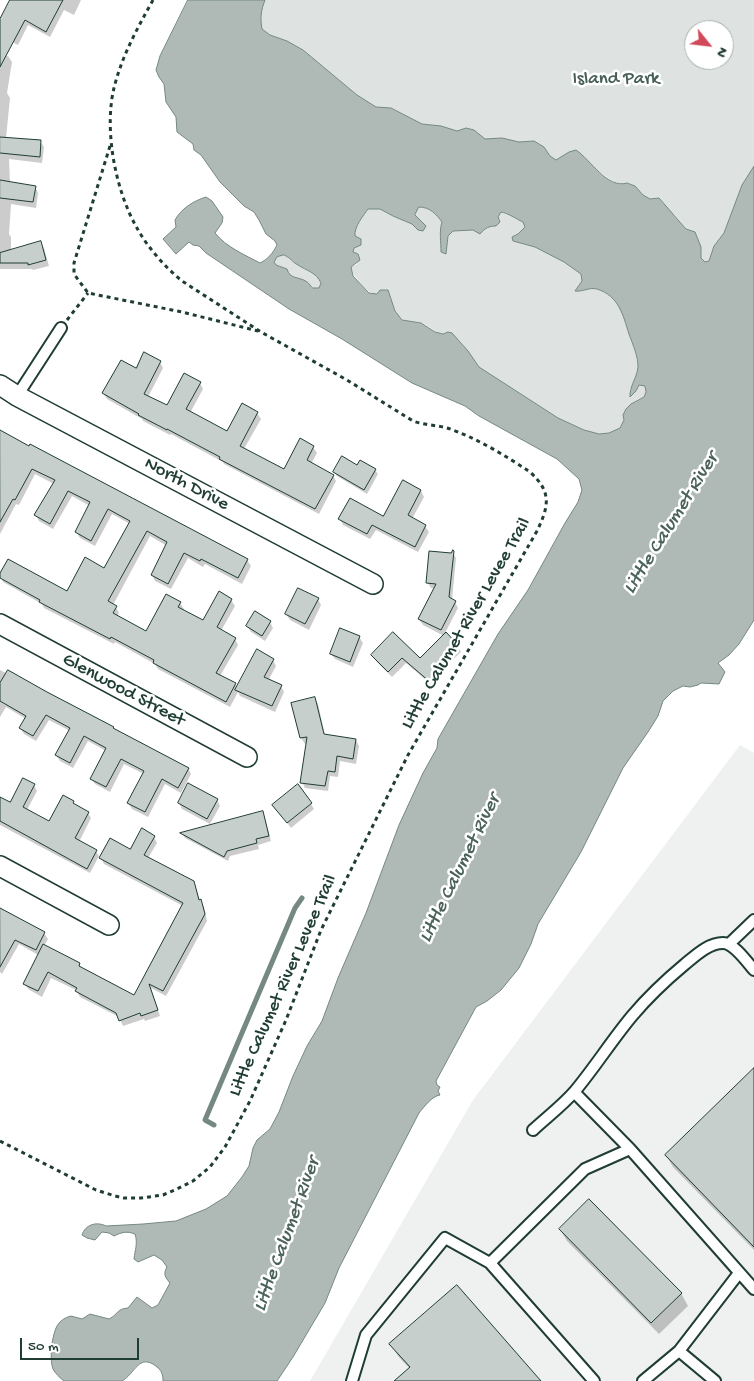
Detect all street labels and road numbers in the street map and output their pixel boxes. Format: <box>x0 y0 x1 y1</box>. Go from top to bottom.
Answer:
street label: North Drive <box>140 453 232 517</box>
street label: Little Calumet River Levee Trail <box>397 514 537 734</box>
street label: Glenwood Street <box>58 649 188 733</box>
street label: Little Calumet River Levee Trail <box>225 872 343 1100</box>

